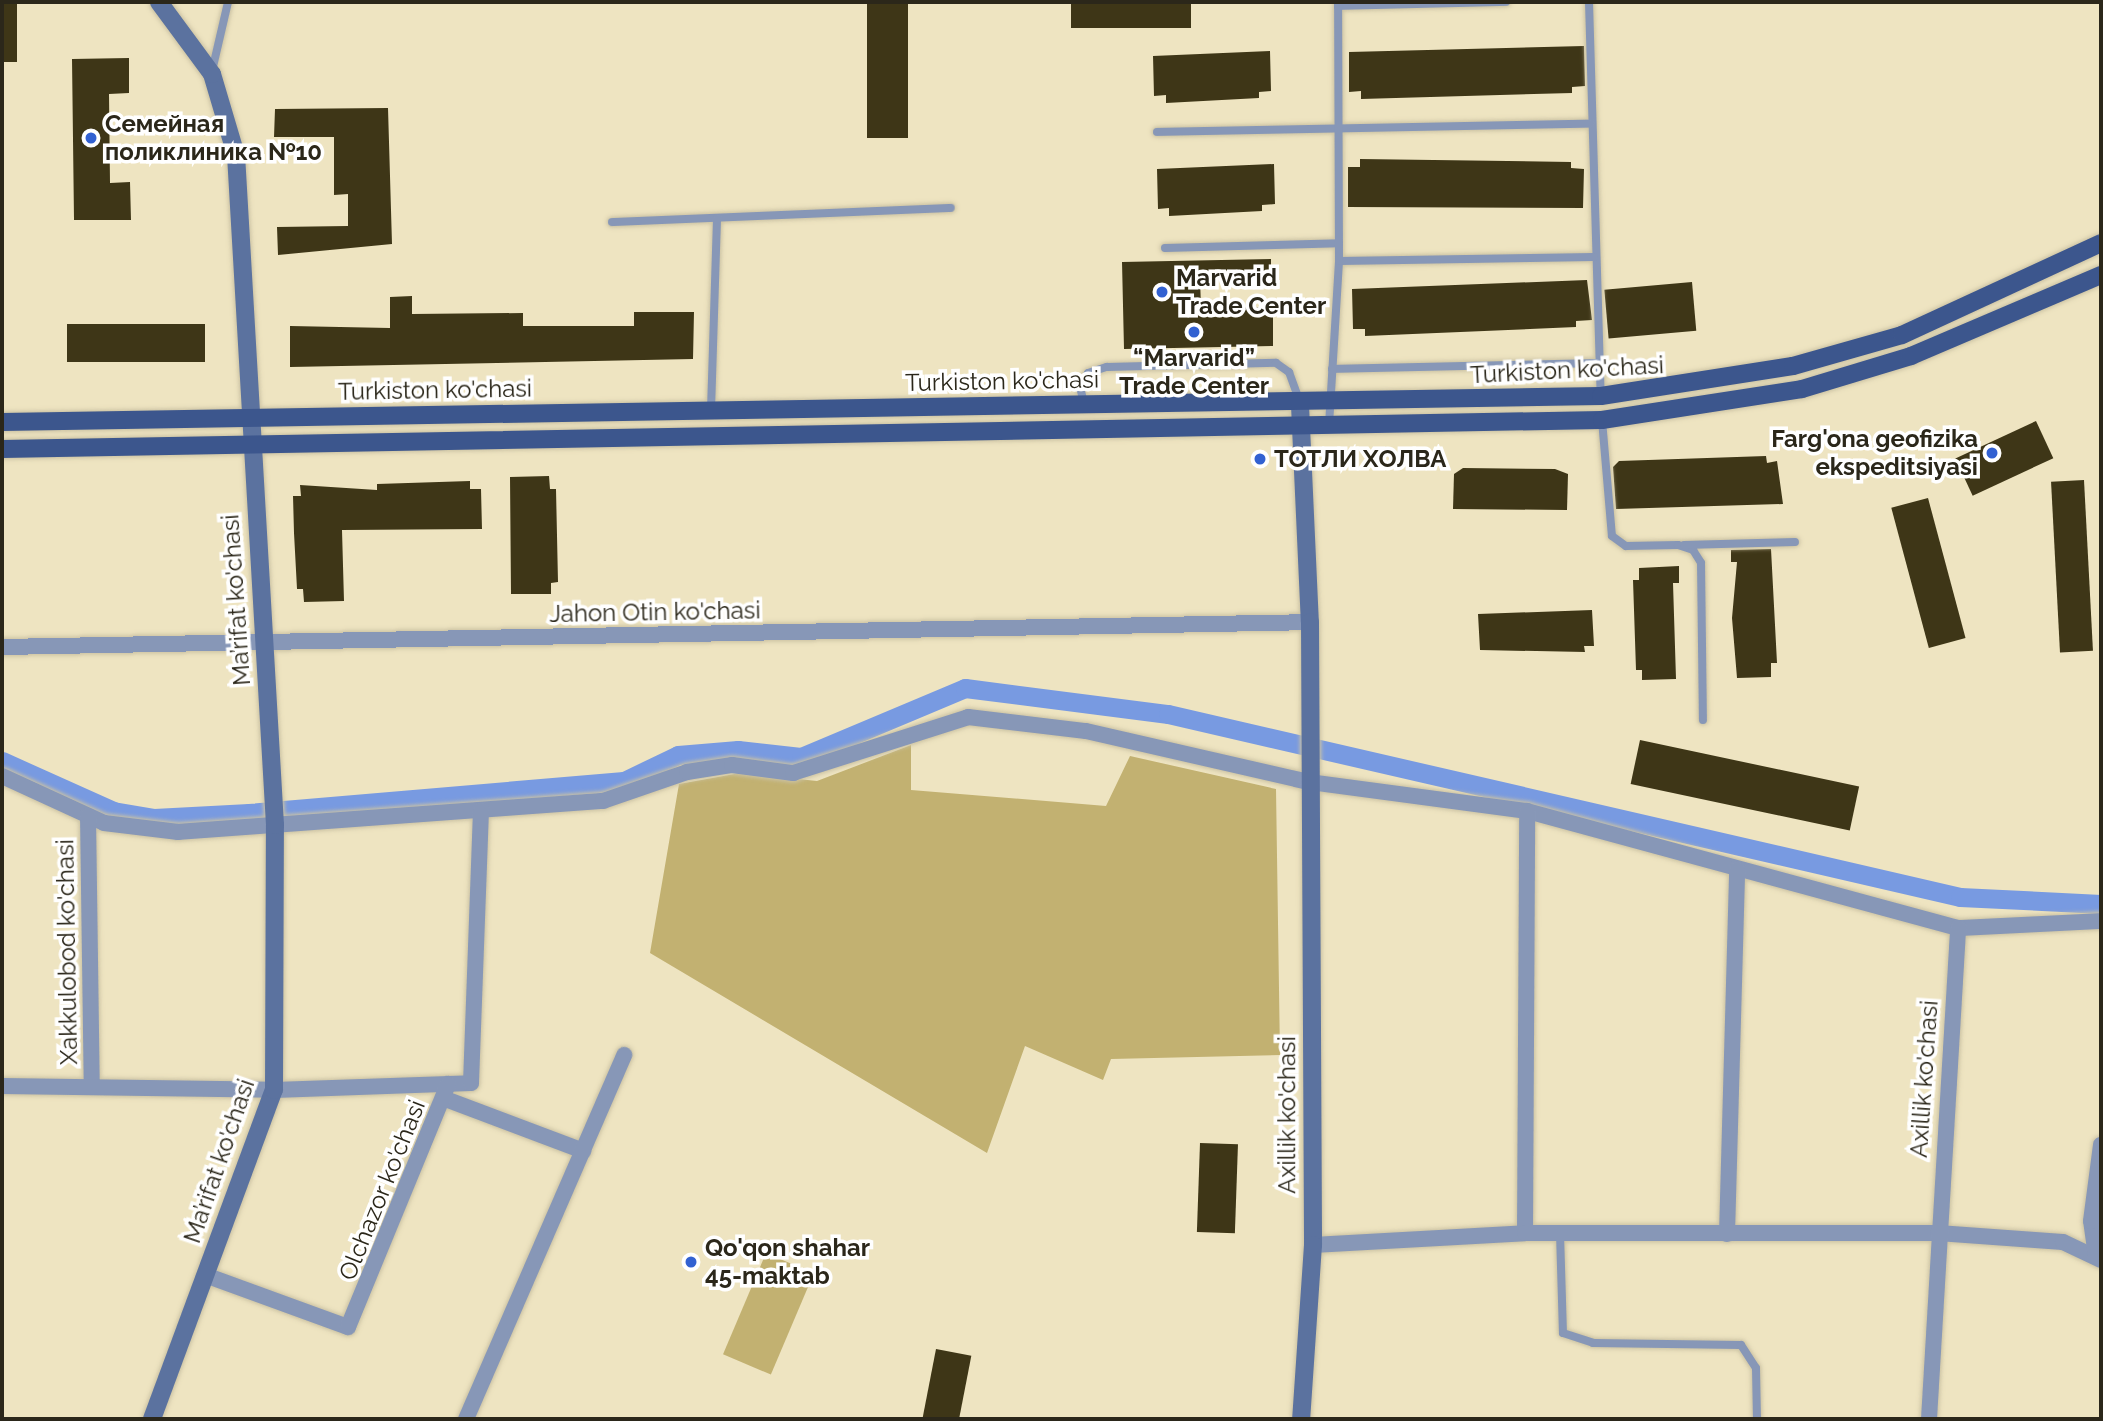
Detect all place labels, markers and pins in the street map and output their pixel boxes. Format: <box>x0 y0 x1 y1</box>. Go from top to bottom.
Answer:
place label: Семейная поликлиника №10 <box>105 110 322 166</box>
marker: Семейная поликлиника №10 <box>83 130 99 146</box>
place label: Marvarid Trade Center <box>1176 264 1326 320</box>
marker: Marvarid Trade Center <box>1154 284 1170 300</box>
marker: “Marvarid” Trade Center <box>1186 324 1202 340</box>
place label: “Marvarid” Trade Center <box>1119 344 1269 400</box>
place label: Farg'ona geofizika ekspeditsiyasi <box>1771 425 1978 481</box>
place label: ТОТЛИ ХОЛВА <box>1274 445 1446 473</box>
marker: Farg'ona geofizika ekspeditsiyasi <box>1984 445 2000 461</box>
marker: ТОТЛИ ХОЛВА <box>1252 451 1268 467</box>
place label: Qo'qon shahar 45-maktab <box>705 1234 870 1290</box>
marker: Qo'qon shahar 45-maktab <box>683 1254 699 1270</box>

